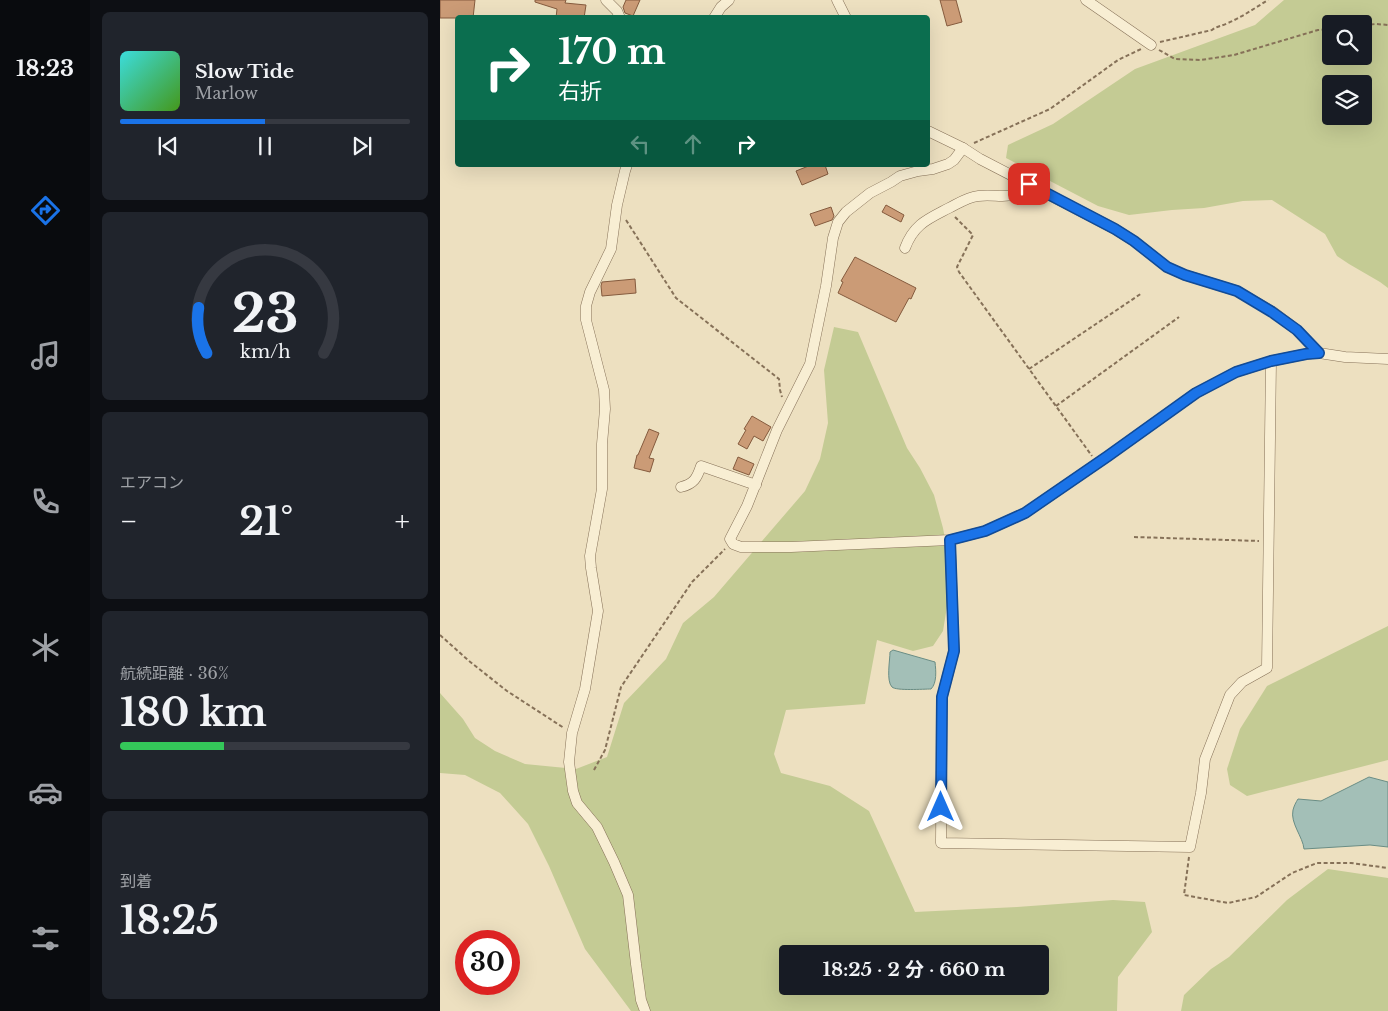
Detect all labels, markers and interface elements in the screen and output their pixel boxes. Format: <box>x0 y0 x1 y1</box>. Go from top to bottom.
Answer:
map controls <box>1322 15 1372 125</box>
button: search <box>1322 15 1372 65</box>
text: 170 m <box>558 30 666 73</box>
icon: right <box>475 35 540 100</box>
text: 18:23 <box>16 55 74 82</box>
text: Slow Tide <box>195 60 294 83</box>
button: layers <box>1322 75 1372 125</box>
text: 右折 <box>558 78 602 105</box>
text: Marlow <box>195 83 258 103</box>
icon: left <box>626 130 654 158</box>
icon: ahead <box>679 130 707 158</box>
icon: right <box>732 130 760 158</box>
icon: previous <box>154 132 182 160</box>
icon: pause <box>251 132 279 160</box>
icon: next <box>348 132 376 160</box>
pin <box>1008 163 1050 205</box>
icon: arrive <box>1015 170 1043 198</box>
icon: directions <box>28 193 63 228</box>
text: 23 <box>232 282 298 346</box>
icon: music <box>28 338 63 373</box>
text: km/h <box>240 341 290 363</box>
text: エアコン <box>120 472 184 492</box>
icon: phone <box>28 484 63 519</box>
text: 21° <box>239 498 293 545</box>
text: − <box>120 504 138 539</box>
text: + <box>395 504 410 539</box>
icon: climate <box>28 630 63 665</box>
text: 航続距離 · 36% <box>120 663 229 683</box>
text: 180 km <box>120 689 267 736</box>
icon: car <box>28 775 63 810</box>
position arrow <box>914 780 966 832</box>
text: 到着 <box>120 871 152 891</box>
text: 18:25 <box>120 897 219 944</box>
icon: filters <box>28 921 63 956</box>
speed limit sign: 30 <box>455 930 520 995</box>
text: 18:25 · 2 分 · 660 m <box>823 958 1005 981</box>

